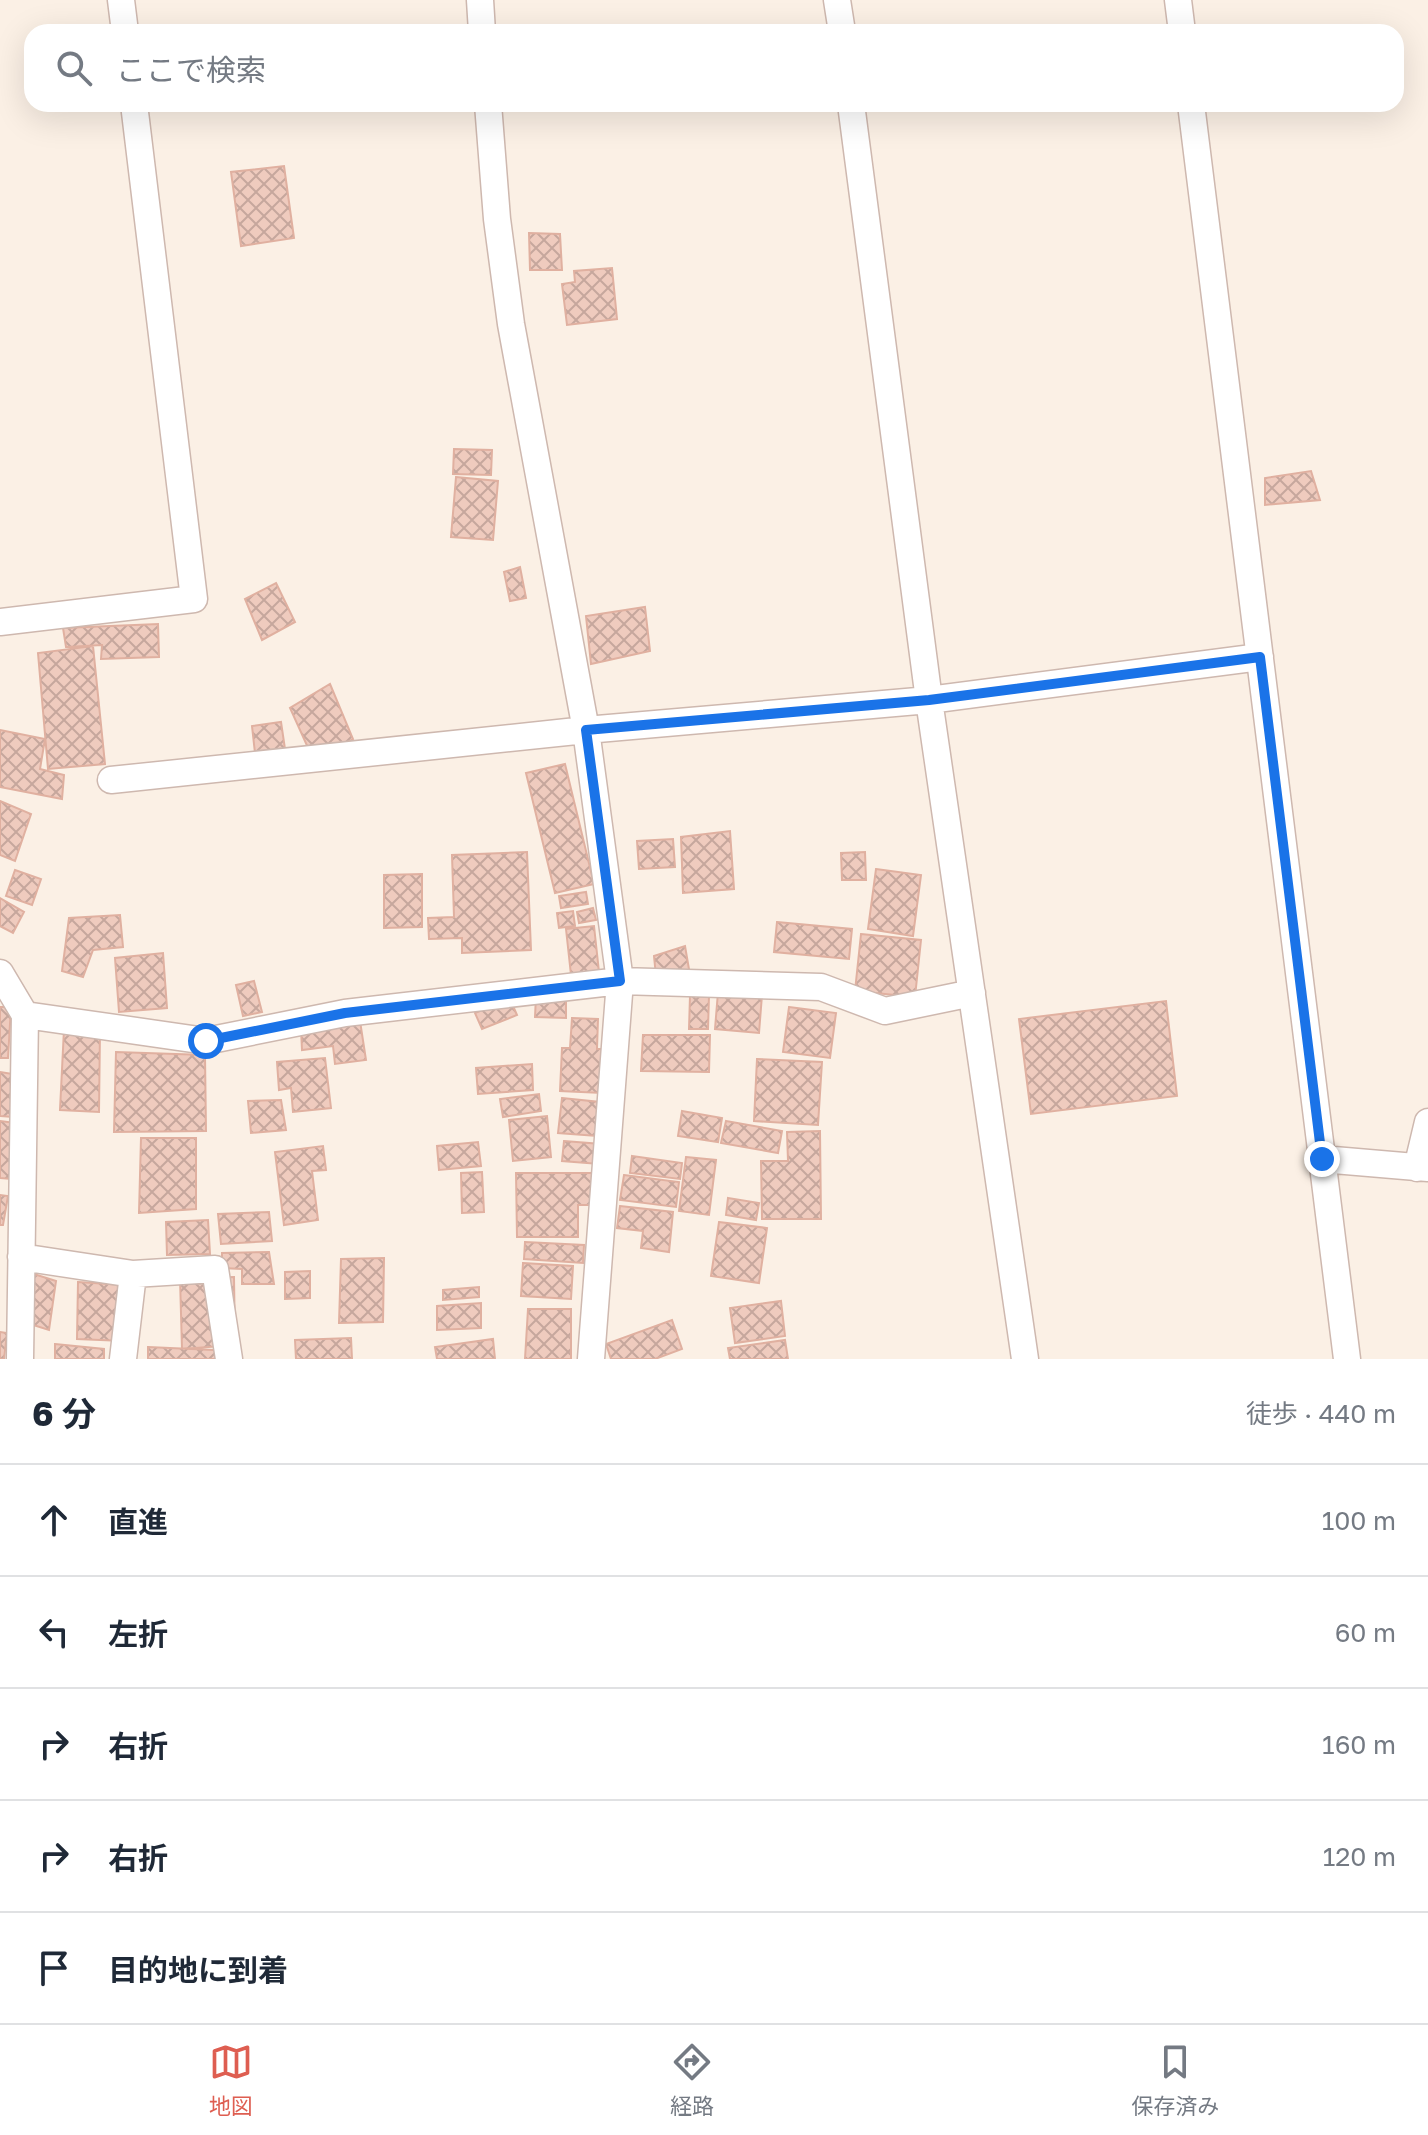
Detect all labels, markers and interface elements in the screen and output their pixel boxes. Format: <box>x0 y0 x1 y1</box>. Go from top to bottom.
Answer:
search box <box>24 24 1404 112</box>
icon: search <box>52 46 96 90</box>
text: ここで検索 <box>116 52 266 88</box>
route start <box>188 1023 224 1059</box>
route end <box>1304 1141 1340 1177</box>
text: 6 分 <box>32 1393 96 1433</box>
text: 徒歩 · 440 m <box>1246 1398 1396 1429</box>
icon: ahead <box>32 1498 76 1542</box>
text: 直進 <box>108 1504 168 1540</box>
text: 100 m <box>1322 1505 1396 1536</box>
icon: left <box>32 1610 76 1654</box>
text: 左折 <box>108 1616 168 1652</box>
text: 60 m <box>1335 1617 1396 1648</box>
icon: right <box>32 1722 76 1766</box>
text: 右折 <box>108 1728 168 1764</box>
text: 160 m <box>1322 1729 1396 1760</box>
icon: right <box>32 1834 76 1878</box>
text: 右折 <box>108 1840 168 1876</box>
text: 120 m <box>1323 1841 1396 1872</box>
icon: arrive <box>32 1946 76 1990</box>
text: 目的地に到着 <box>108 1952 288 1988</box>
tab: 地図 <box>209 2040 253 2120</box>
tab: 経路 <box>670 2040 714 2120</box>
tab: 保存済み <box>1131 2040 1219 2120</box>

